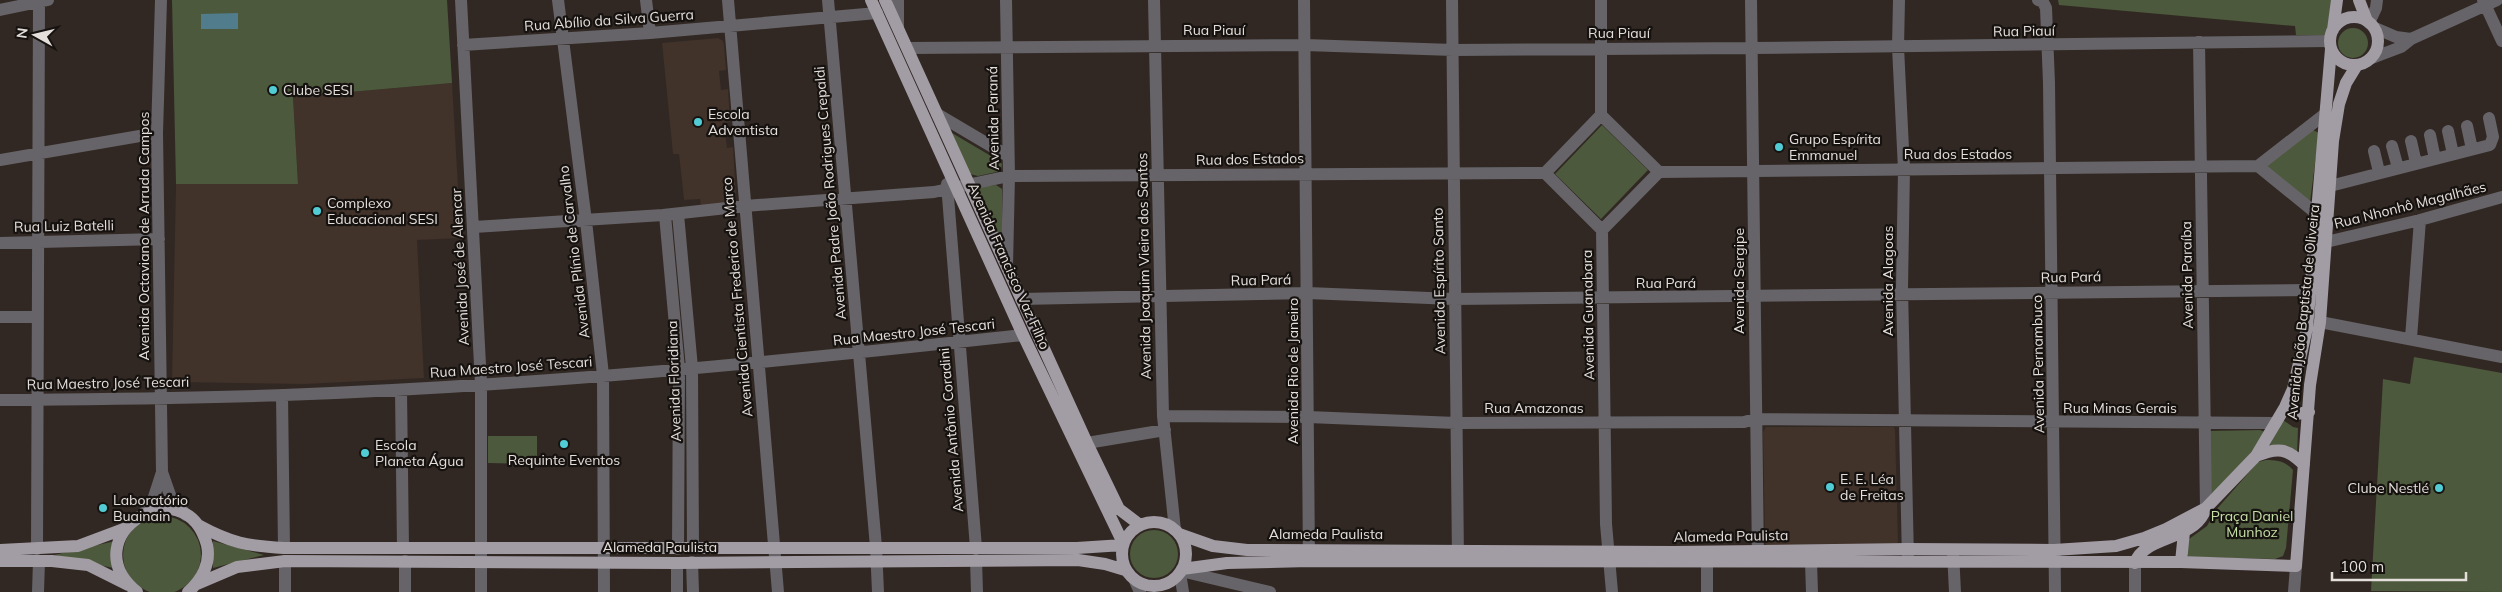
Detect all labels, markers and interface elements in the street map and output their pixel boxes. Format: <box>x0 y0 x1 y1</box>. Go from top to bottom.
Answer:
street label: Rua Abílio da Silva Guerra <box>524 5 694 35</box>
north arrow <box>10 10 60 60</box>
street label: Rua Piauí <box>1183 21 1246 39</box>
street label: Rua Piauí <box>1993 21 2056 41</box>
street label: Rua Piauí <box>1588 24 1651 42</box>
text: N <box>12 27 32 40</box>
street label: Avenida Padre João Rodrigues Crepaldi <box>810 65 850 321</box>
street label: Avenida Paraná <box>983 66 1003 170</box>
place label: Clube SESI <box>283 81 353 99</box>
marker: Clube SESI <box>267 84 279 96</box>
place label: Escola Adventista <box>708 105 778 139</box>
street label: Avenida Octaviano de Arruda Campos <box>135 112 153 360</box>
marker: Escola Adventista <box>692 116 704 128</box>
place label: Grupo Espírita Emmanuel <box>1789 130 1881 164</box>
marker: Grupo Espírita Emmanuel <box>1773 141 1785 153</box>
street label: Rua dos Estados <box>1904 145 2012 163</box>
street label: Rua dos Estados <box>1196 149 1304 169</box>
street label: Avenida Joaquim Vieira dos Santos <box>1133 152 1155 380</box>
street label: Avenida Plínio de Carvalho <box>554 165 594 339</box>
street label: Avenida Cientista Frederico de Marco <box>718 176 756 418</box>
street label: Rua Nhonhô Magalhães <box>2332 177 2488 233</box>
street label: Avenida Francisco Vaz Filho <box>964 180 1054 352</box>
street label: Avenida José de Alencar <box>447 187 473 346</box>
place label: Complexo Educacional SESI <box>327 194 438 228</box>
street label: Avenida João Baptista de Oliveira <box>2283 203 2323 421</box>
marker: Complexo Educacional SESI <box>311 205 323 217</box>
street label: Avenida Espírito Santo <box>1429 207 1449 354</box>
street label: Rua Luiz Batelli <box>14 216 114 236</box>
street label: Avenida Paraíba <box>2177 221 2197 329</box>
street label: Avenida Alagoas <box>1879 226 1897 336</box>
street label: Avenida Sergipe <box>1730 228 1748 334</box>
street label: Avenida Guanabara <box>1578 250 1598 380</box>
street label: Rua Pará <box>2041 267 2101 287</box>
street label: Rua Pará <box>1231 270 1291 290</box>
street label: Rua Pará <box>1636 274 1696 292</box>
street label: Avenida Pernambuco <box>2028 295 2048 433</box>
street label: Avenida Rio de Janeiro <box>1284 298 1302 444</box>
street label: Rua Maestro José Tescari <box>832 315 996 349</box>
street label: Avenida Floridiana <box>663 320 685 442</box>
street label: Avenida Antônio Coradini <box>935 347 967 513</box>
street label: Rua Maestro José Tescari <box>429 352 593 382</box>
street label: Rua Maestro José Tescari <box>26 373 190 393</box>
street label: Rua Amazonas <box>1484 399 1584 417</box>
street label: Rua Minas Gerais <box>2063 399 2177 417</box>
place label: Escola Planeta Água <box>375 436 464 470</box>
marker: Requinte Eventos <box>558 438 570 450</box>
marker: Escola Planeta Água <box>359 447 371 459</box>
place label: Requinte Eventos <box>508 451 620 469</box>
place label: E. E. Léa de Freitas <box>1840 470 1904 504</box>
place label: Clube Nestlé <box>2348 479 2429 497</box>
marker: E. E. Léa de Freitas <box>1824 481 1836 493</box>
marker: Clube Nestlé <box>2433 482 2445 494</box>
place label: Laboratório Buainain <box>113 491 188 525</box>
marker: Laboratório Buainain <box>97 502 109 514</box>
park label: Praça Daniel Munhoz <box>2211 507 2293 541</box>
street label: Alameda Paulista <box>1269 525 1383 543</box>
street label: Alameda Paulista <box>1674 526 1788 546</box>
street label: Alameda Paulista <box>603 538 717 556</box>
scale bar <box>2332 550 2466 582</box>
text: 100 m <box>2340 557 2384 576</box>

